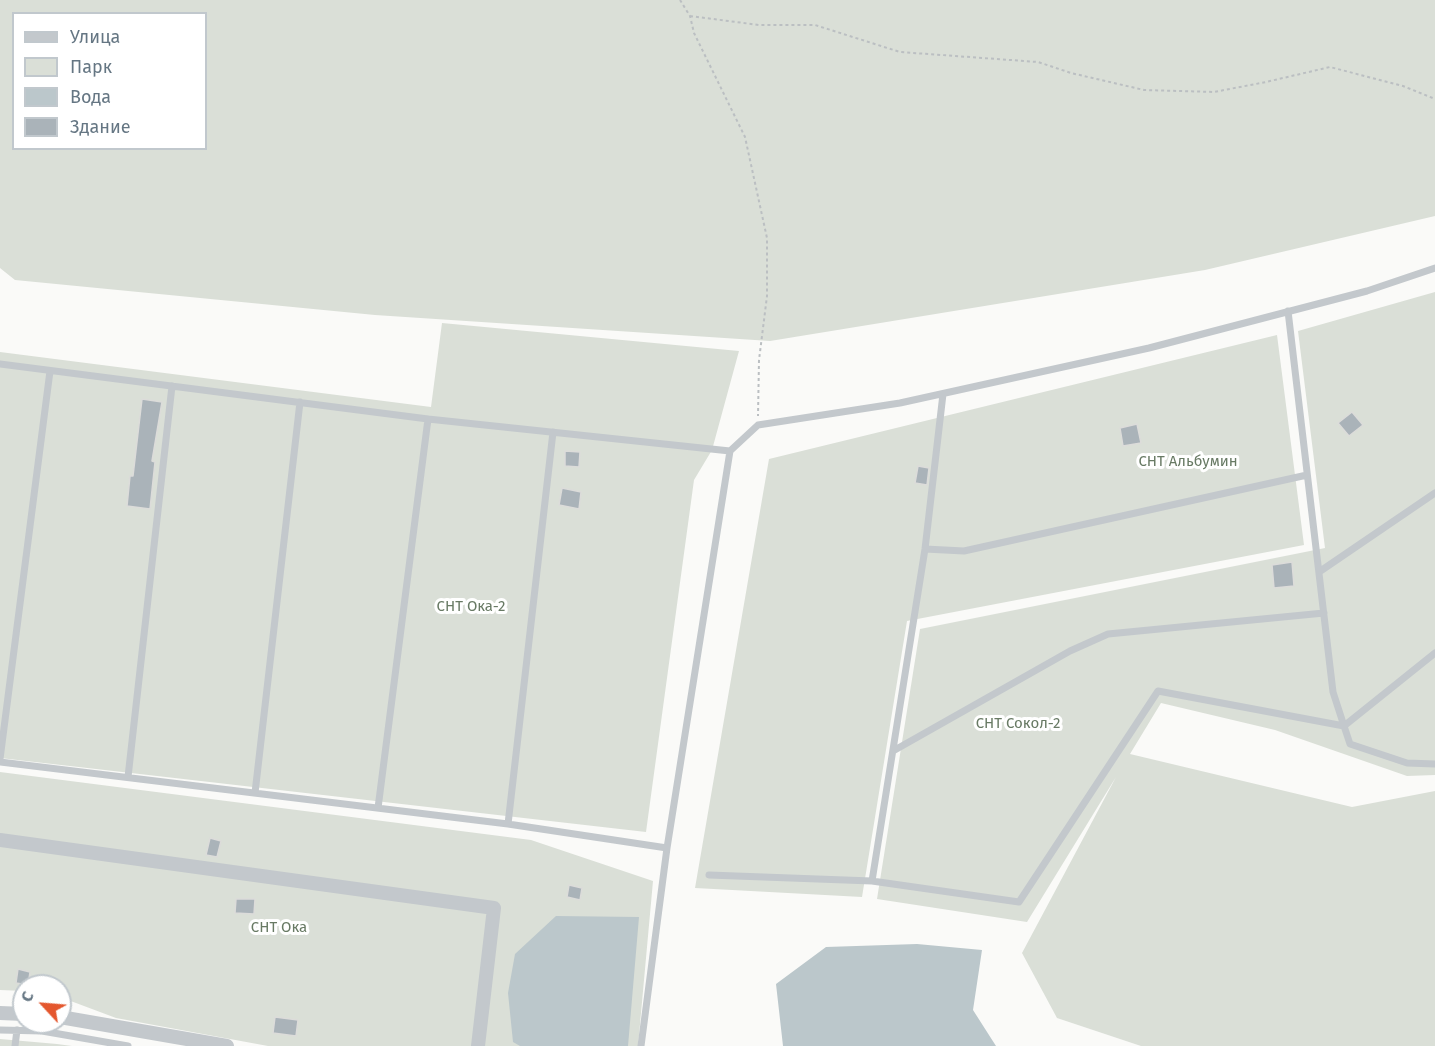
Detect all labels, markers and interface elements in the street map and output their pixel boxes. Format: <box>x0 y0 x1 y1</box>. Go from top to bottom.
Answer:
legend <box>12 12 207 150</box>
text: Улица <box>70 26 120 48</box>
text: Парк <box>70 56 112 78</box>
text: Вода <box>70 86 111 108</box>
text: Здание <box>70 116 131 138</box>
park label: СНТ Альбумин <box>1138 453 1238 471</box>
park label: СНТ Ока-2 <box>437 598 505 616</box>
park label: СНТ Сокол-2 <box>976 715 1060 733</box>
park label: СНТ Ока <box>251 919 307 937</box>
north arrow <box>12 974 72 1034</box>
text: С <box>17 988 38 1005</box>

